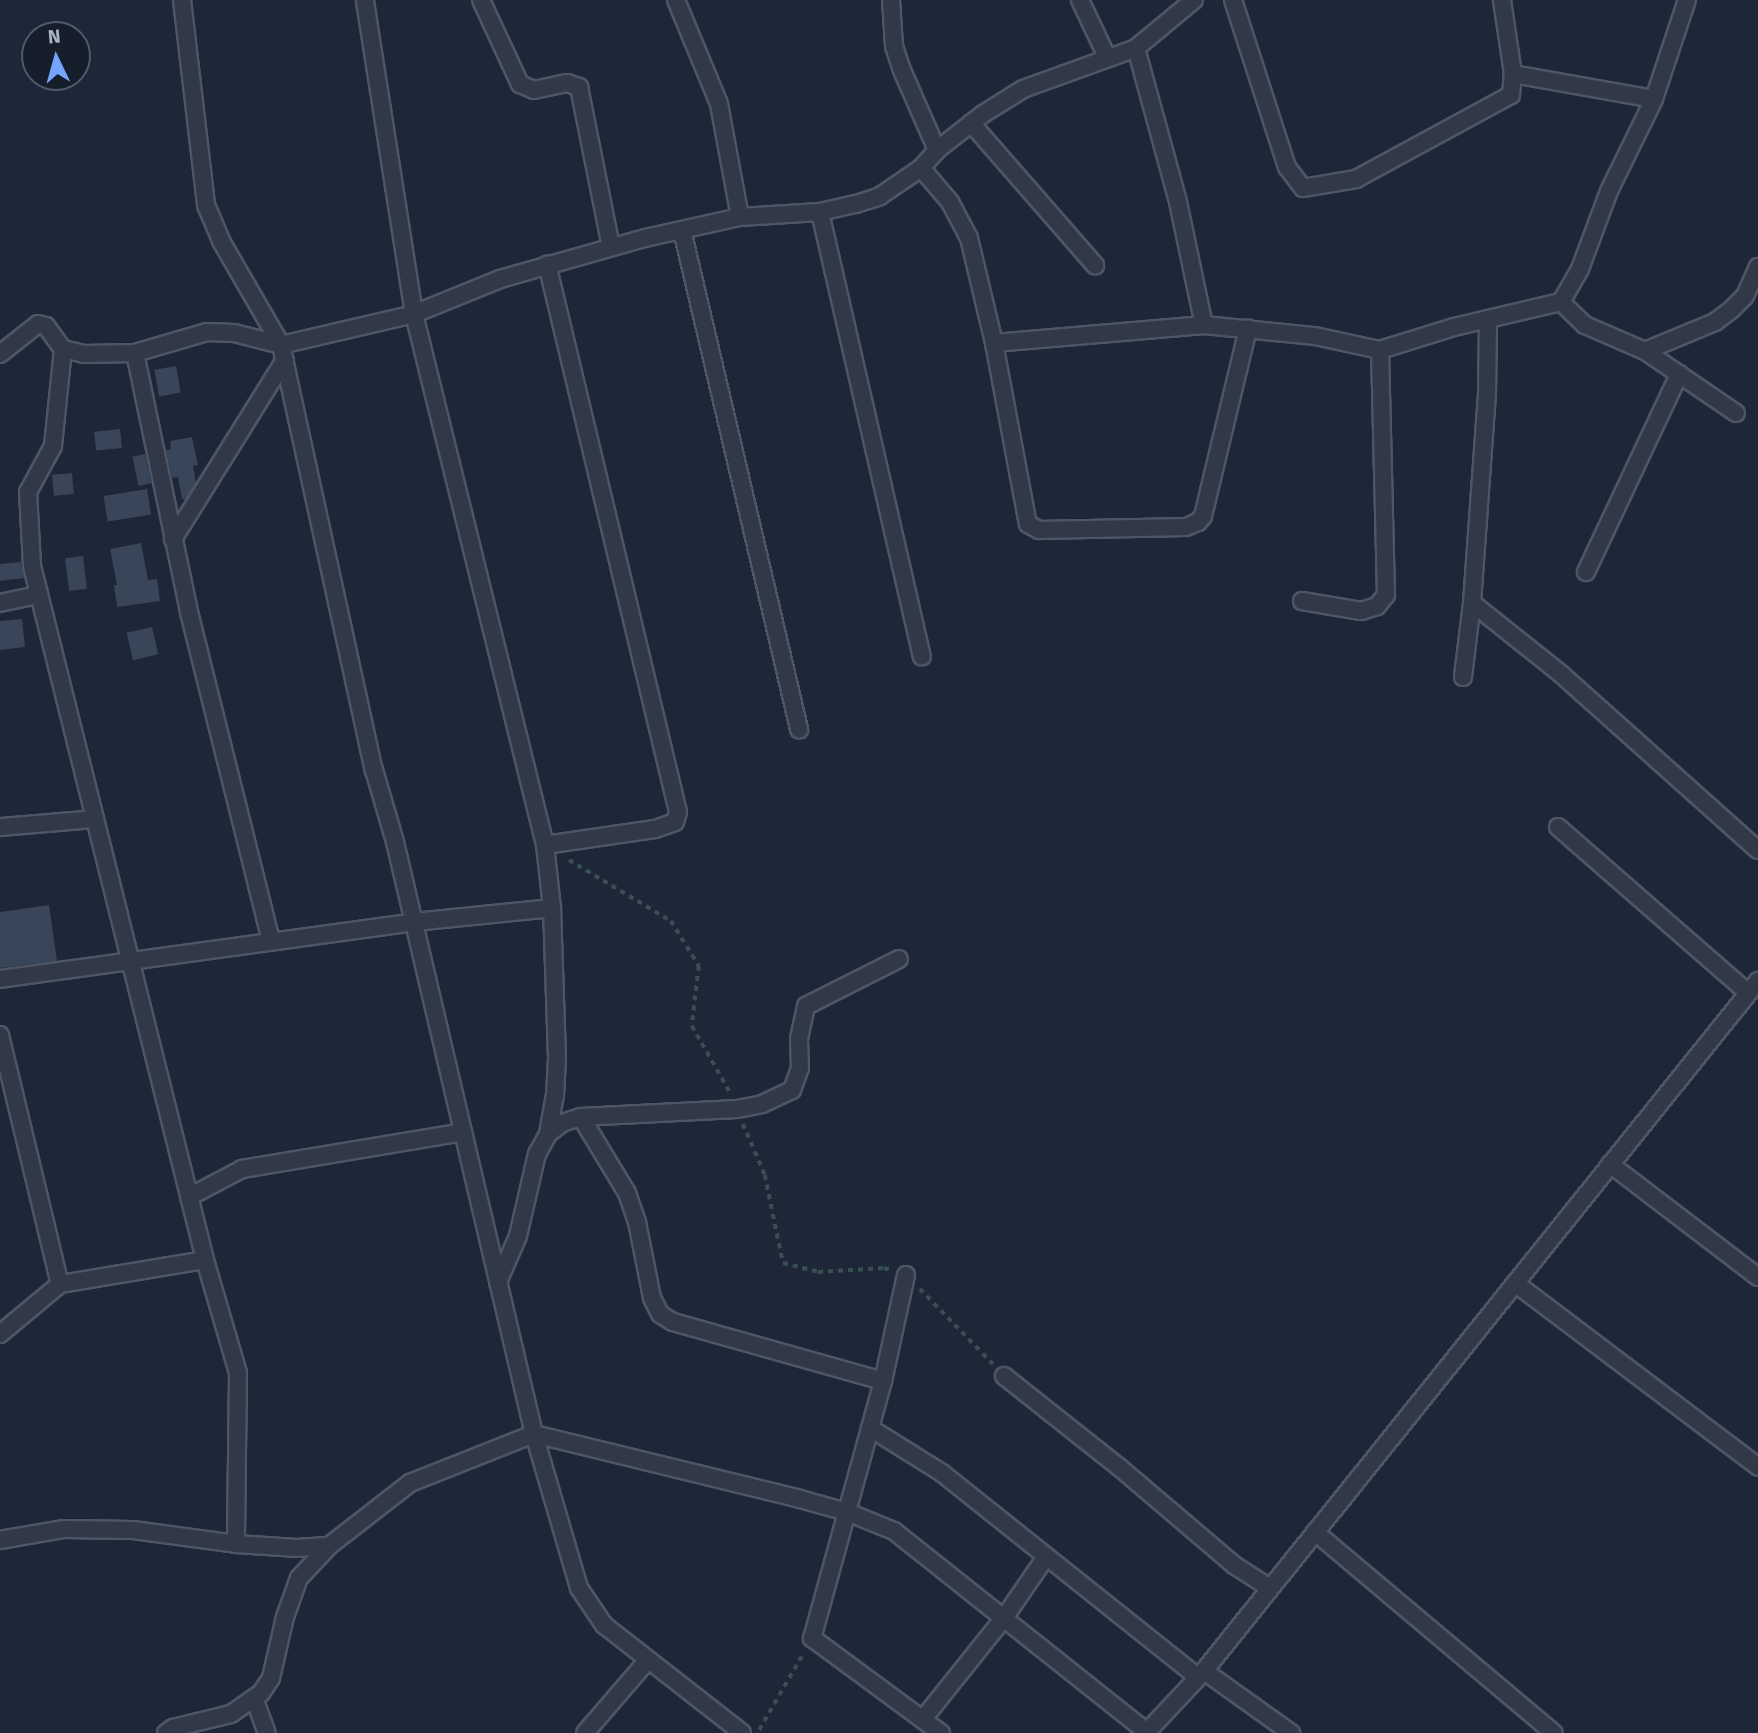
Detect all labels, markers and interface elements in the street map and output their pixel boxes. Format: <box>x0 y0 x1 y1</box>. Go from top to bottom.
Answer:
north arrow <box>21 21 91 91</box>
text: N <box>47 25 62 49</box>

